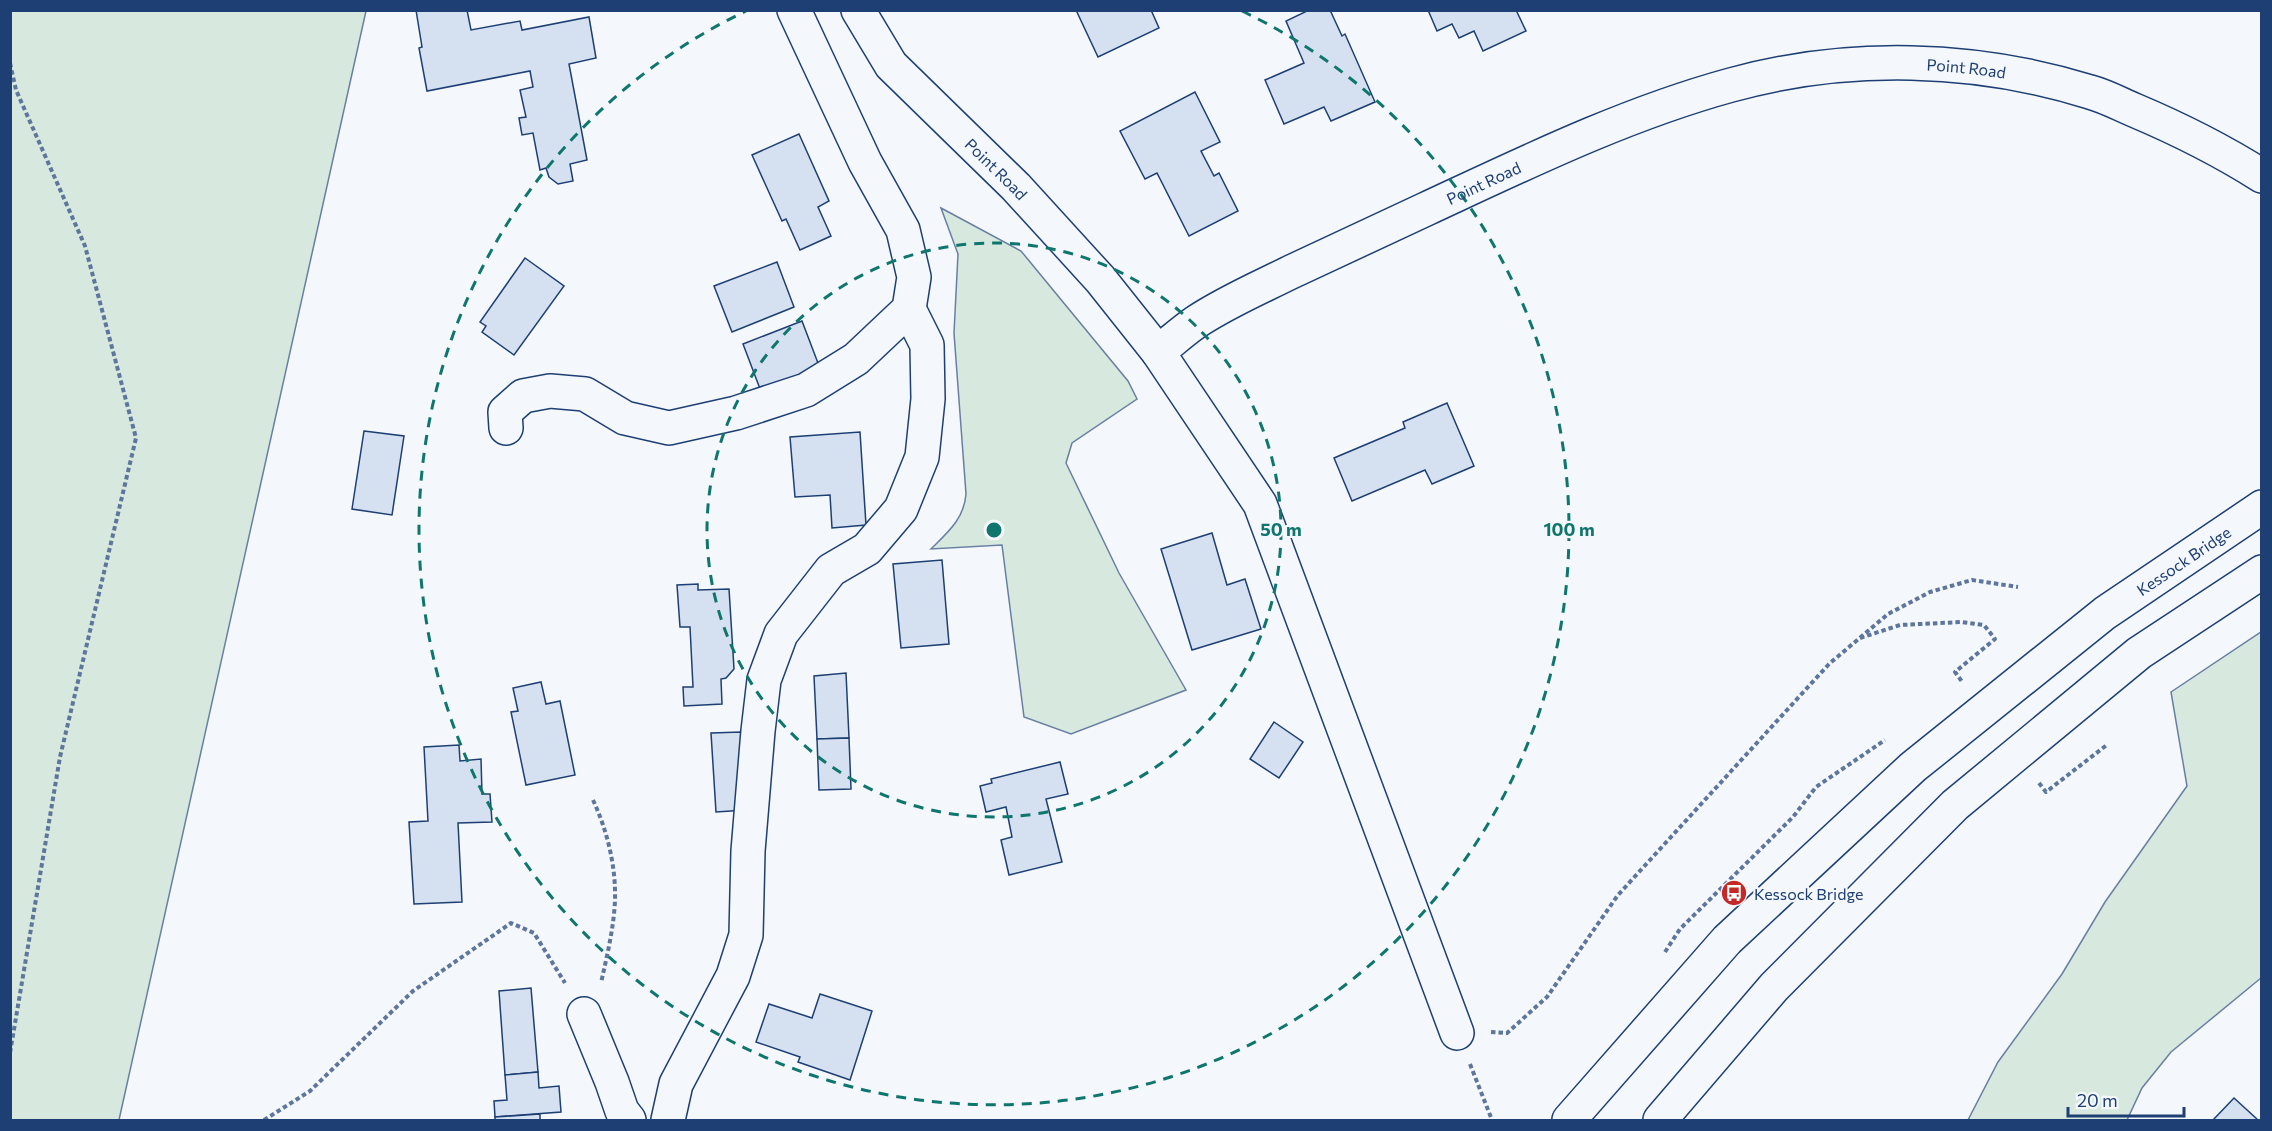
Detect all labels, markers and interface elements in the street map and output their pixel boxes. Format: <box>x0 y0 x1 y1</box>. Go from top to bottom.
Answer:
street label: Point Road <box>1926 54 2007 81</box>
street label: Point Road <box>962 134 1032 203</box>
street label: Point Road <box>1443 157 1523 208</box>
text: 50 m <box>1260 518 1302 540</box>
text: 100 m <box>1543 518 1595 540</box>
centre of rings <box>984 520 1004 540</box>
street label: Kessock Bridge <box>2132 522 2234 599</box>
bus stop icon: Kessock Bridge <box>1719 878 1749 908</box>
place label: Kessock Bridge <box>1754 884 1863 903</box>
scale bar <box>2068 1080 2184 1118</box>
text: 20 m <box>2077 1089 2118 1111</box>

